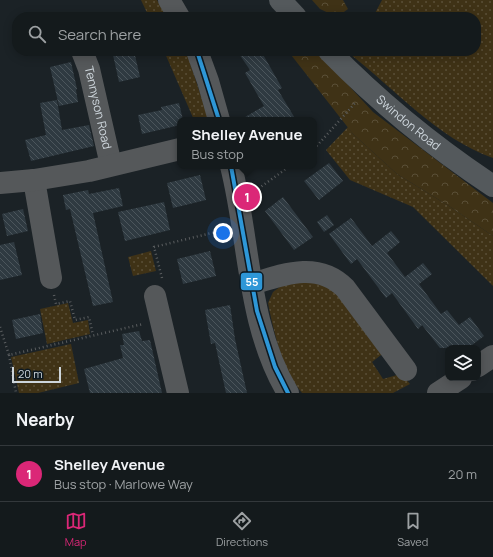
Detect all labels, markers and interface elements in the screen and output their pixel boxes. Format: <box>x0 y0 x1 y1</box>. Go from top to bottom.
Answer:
search box <box>12 12 481 56</box>
icon: search <box>26 23 48 45</box>
text: Search here <box>58 24 141 45</box>
street label: Tennyson Road <box>81 64 116 151</box>
street label: Swindon Road <box>373 91 444 154</box>
popup <box>177 117 317 169</box>
text: Shelley Avenue <box>191 124 303 145</box>
text: Bus stop <box>191 145 244 163</box>
pin: 1 <box>234 182 260 212</box>
your location <box>213 223 233 243</box>
line badge: 55 <box>240 272 263 291</box>
text: 55 <box>246 274 258 289</box>
map controls <box>445 345 481 381</box>
button: layers <box>445 345 481 381</box>
scale bar <box>12 365 61 384</box>
text: 20 m <box>18 366 43 381</box>
text: Nearby <box>16 408 74 431</box>
text: Shelley Avenue <box>54 454 165 475</box>
text: 1 <box>26 465 32 483</box>
text: 20 m <box>448 465 477 483</box>
text: Bus stop · Marlowe Way <box>54 475 193 493</box>
tab: Map <box>65 510 87 549</box>
tab: Directions <box>216 510 268 549</box>
tab: Saved <box>397 510 428 549</box>

